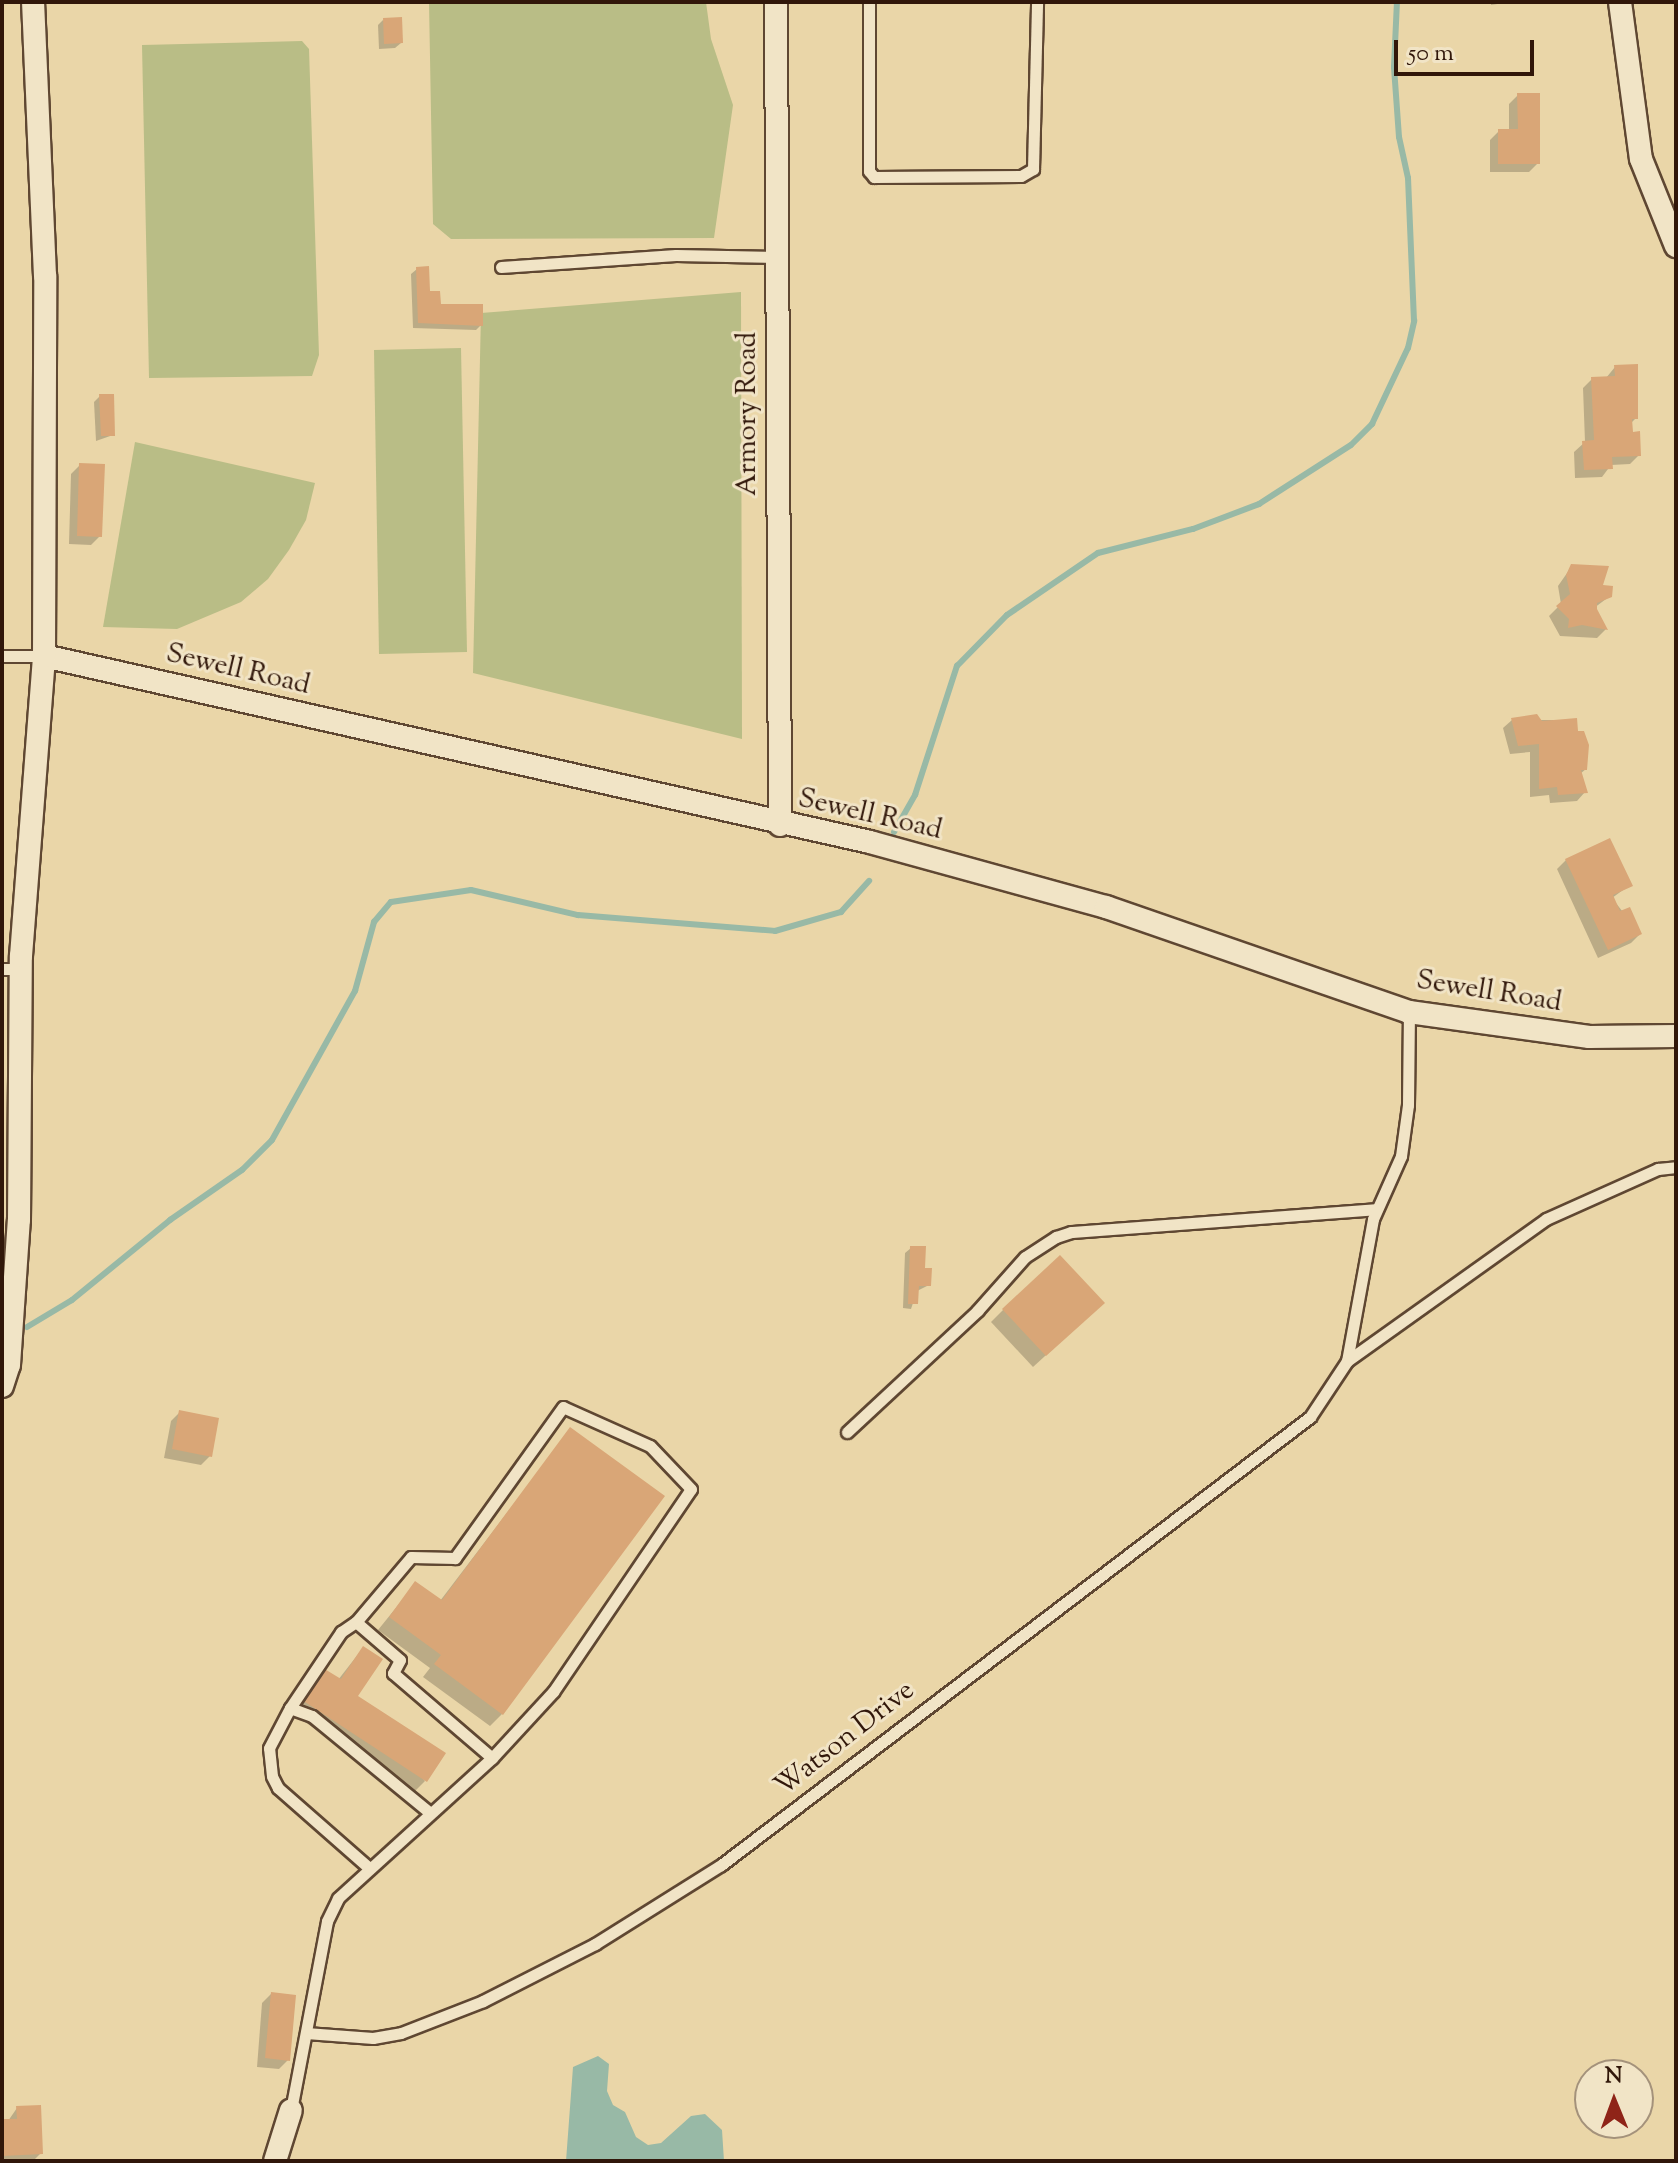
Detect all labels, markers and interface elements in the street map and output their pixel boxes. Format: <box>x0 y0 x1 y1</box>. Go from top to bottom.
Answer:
scale bar <box>1398 24 1538 74</box>
text: 50 m <box>1408 37 1454 71</box>
street label: Armory Road <box>731 332 765 496</box>
street label: Sewell Road <box>163 637 313 703</box>
street label: Sewell Road <box>795 782 945 848</box>
street label: Sewell Road <box>1414 964 1564 1020</box>
street label: Watson Drive <box>769 1674 921 1804</box>
north arrow <box>1574 2059 1654 2139</box>
text: N <box>1605 2061 1623 2093</box>

